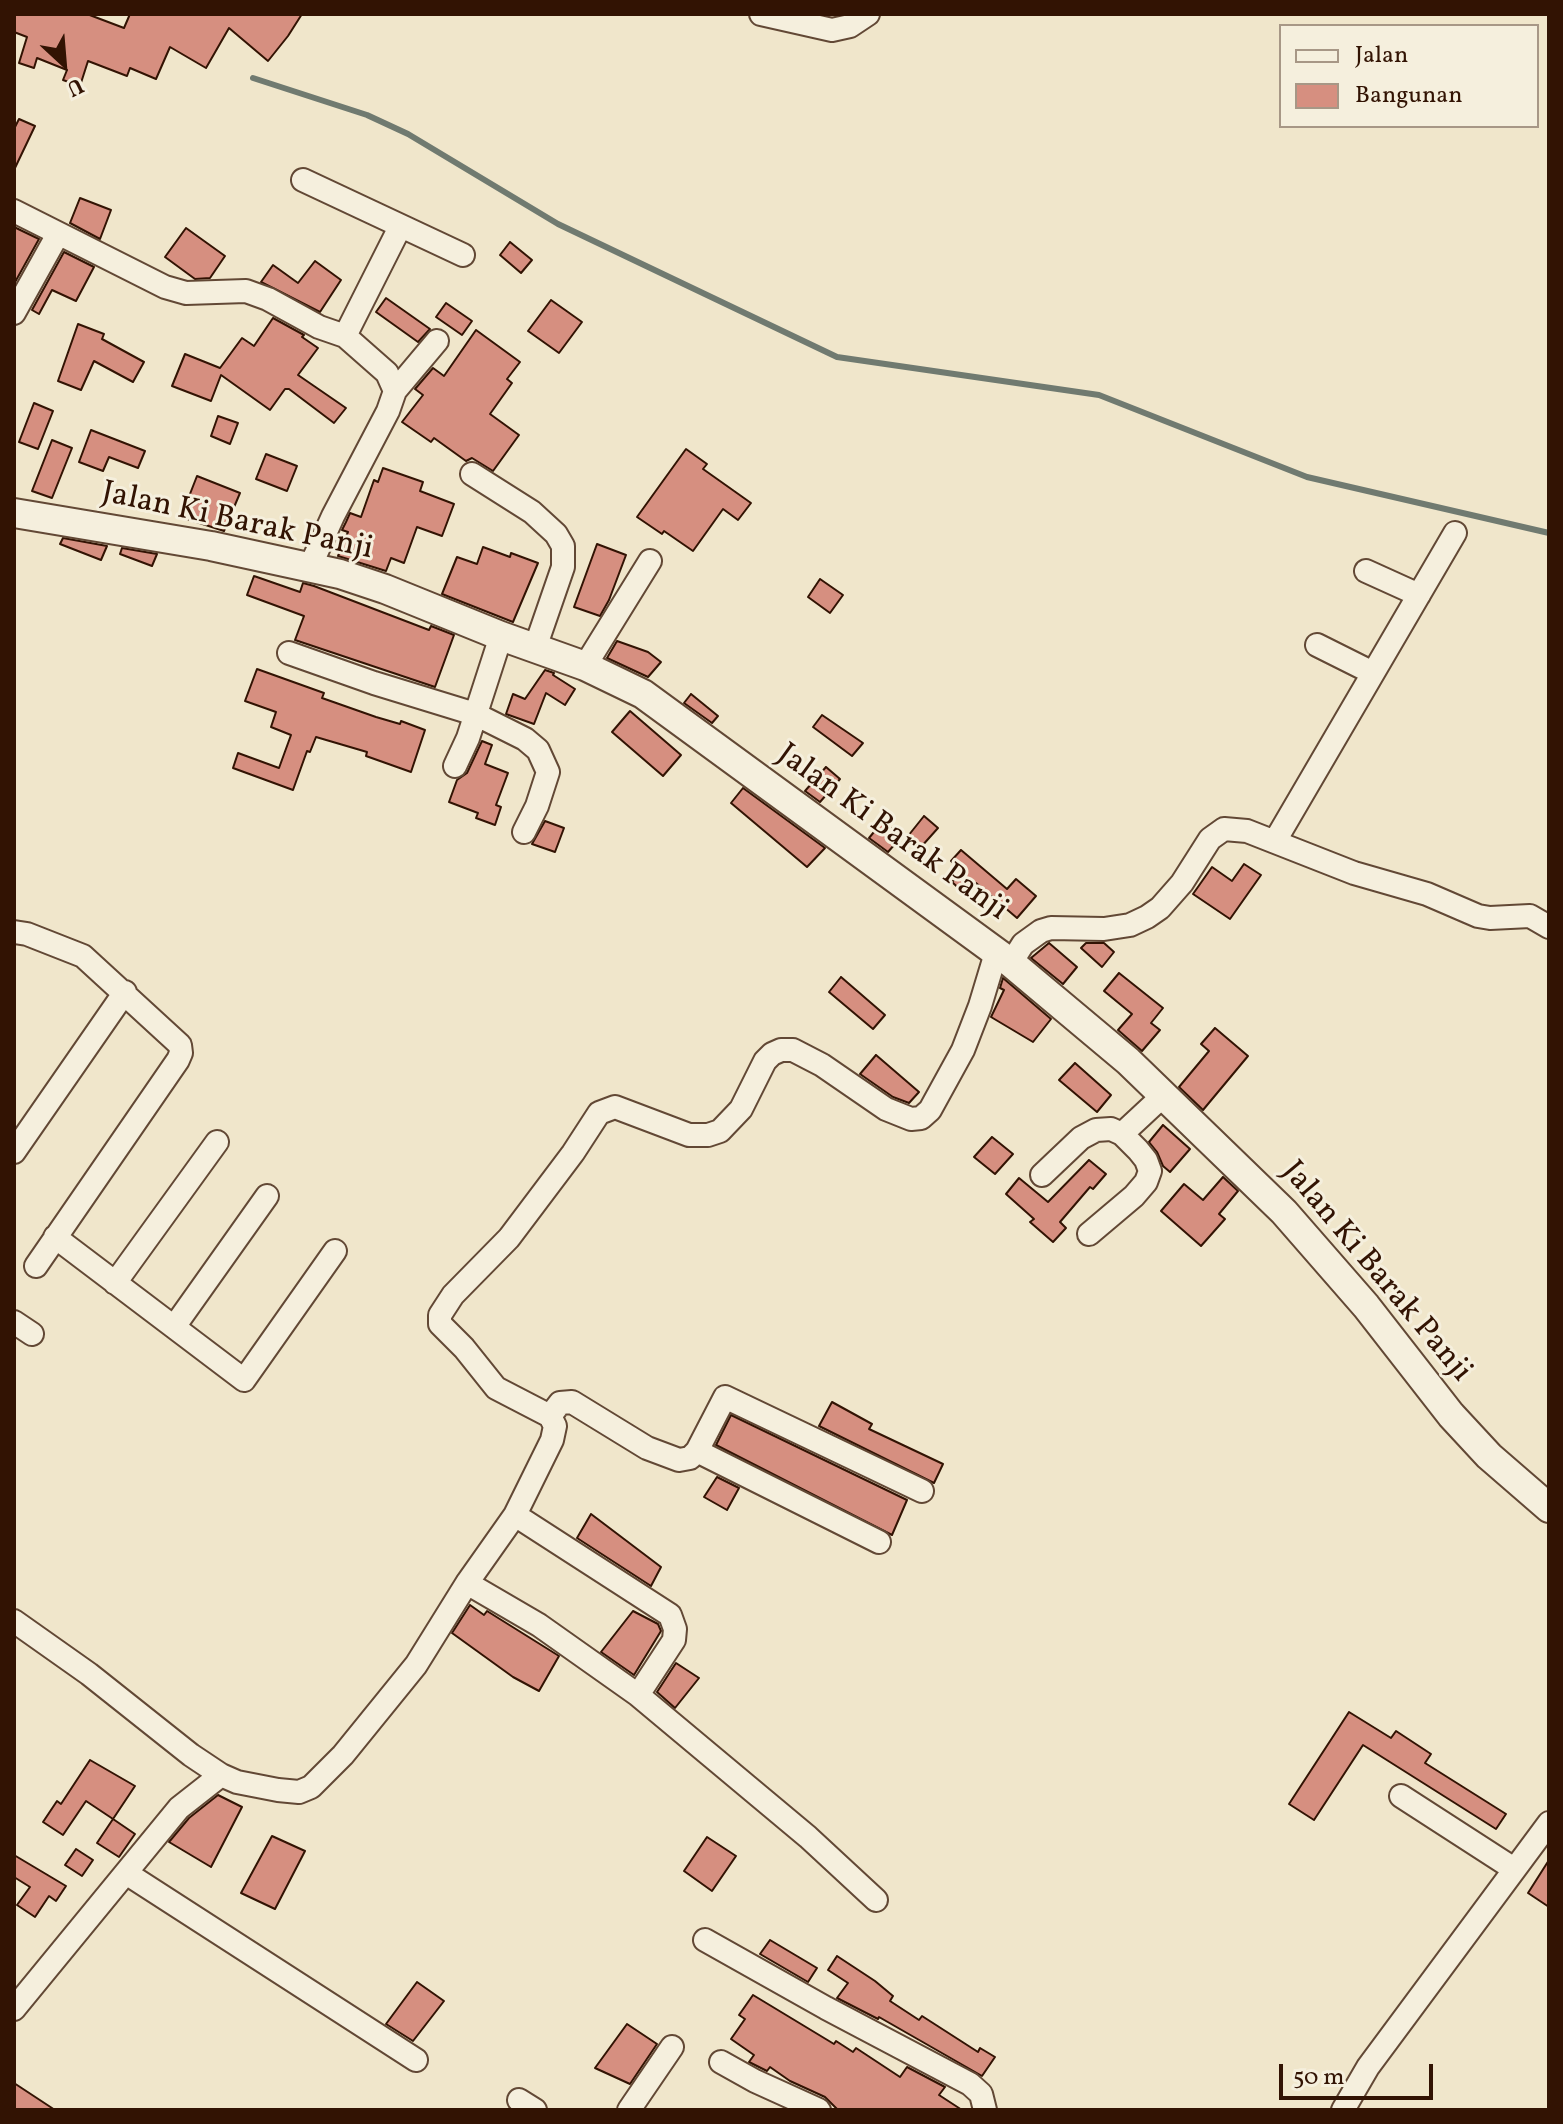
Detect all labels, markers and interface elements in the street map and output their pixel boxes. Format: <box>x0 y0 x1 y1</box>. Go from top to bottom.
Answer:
north arrow <box>24 24 104 104</box>
legend <box>1279 24 1539 128</box>
text: Jalan <box>1355 39 1408 73</box>
text: U <box>61 69 88 103</box>
text: Bangunan <box>1355 79 1463 113</box>
street label: Jalan Ki Barak Panji <box>98 475 376 571</box>
street label: Jalan Ki Barak Panji <box>768 737 1014 931</box>
street label: Jalan Ki Barak Panji <box>1271 1155 1479 1391</box>
scale bar <box>1283 2048 1437 2098</box>
text: 50 m <box>1293 2061 1345 2095</box>

